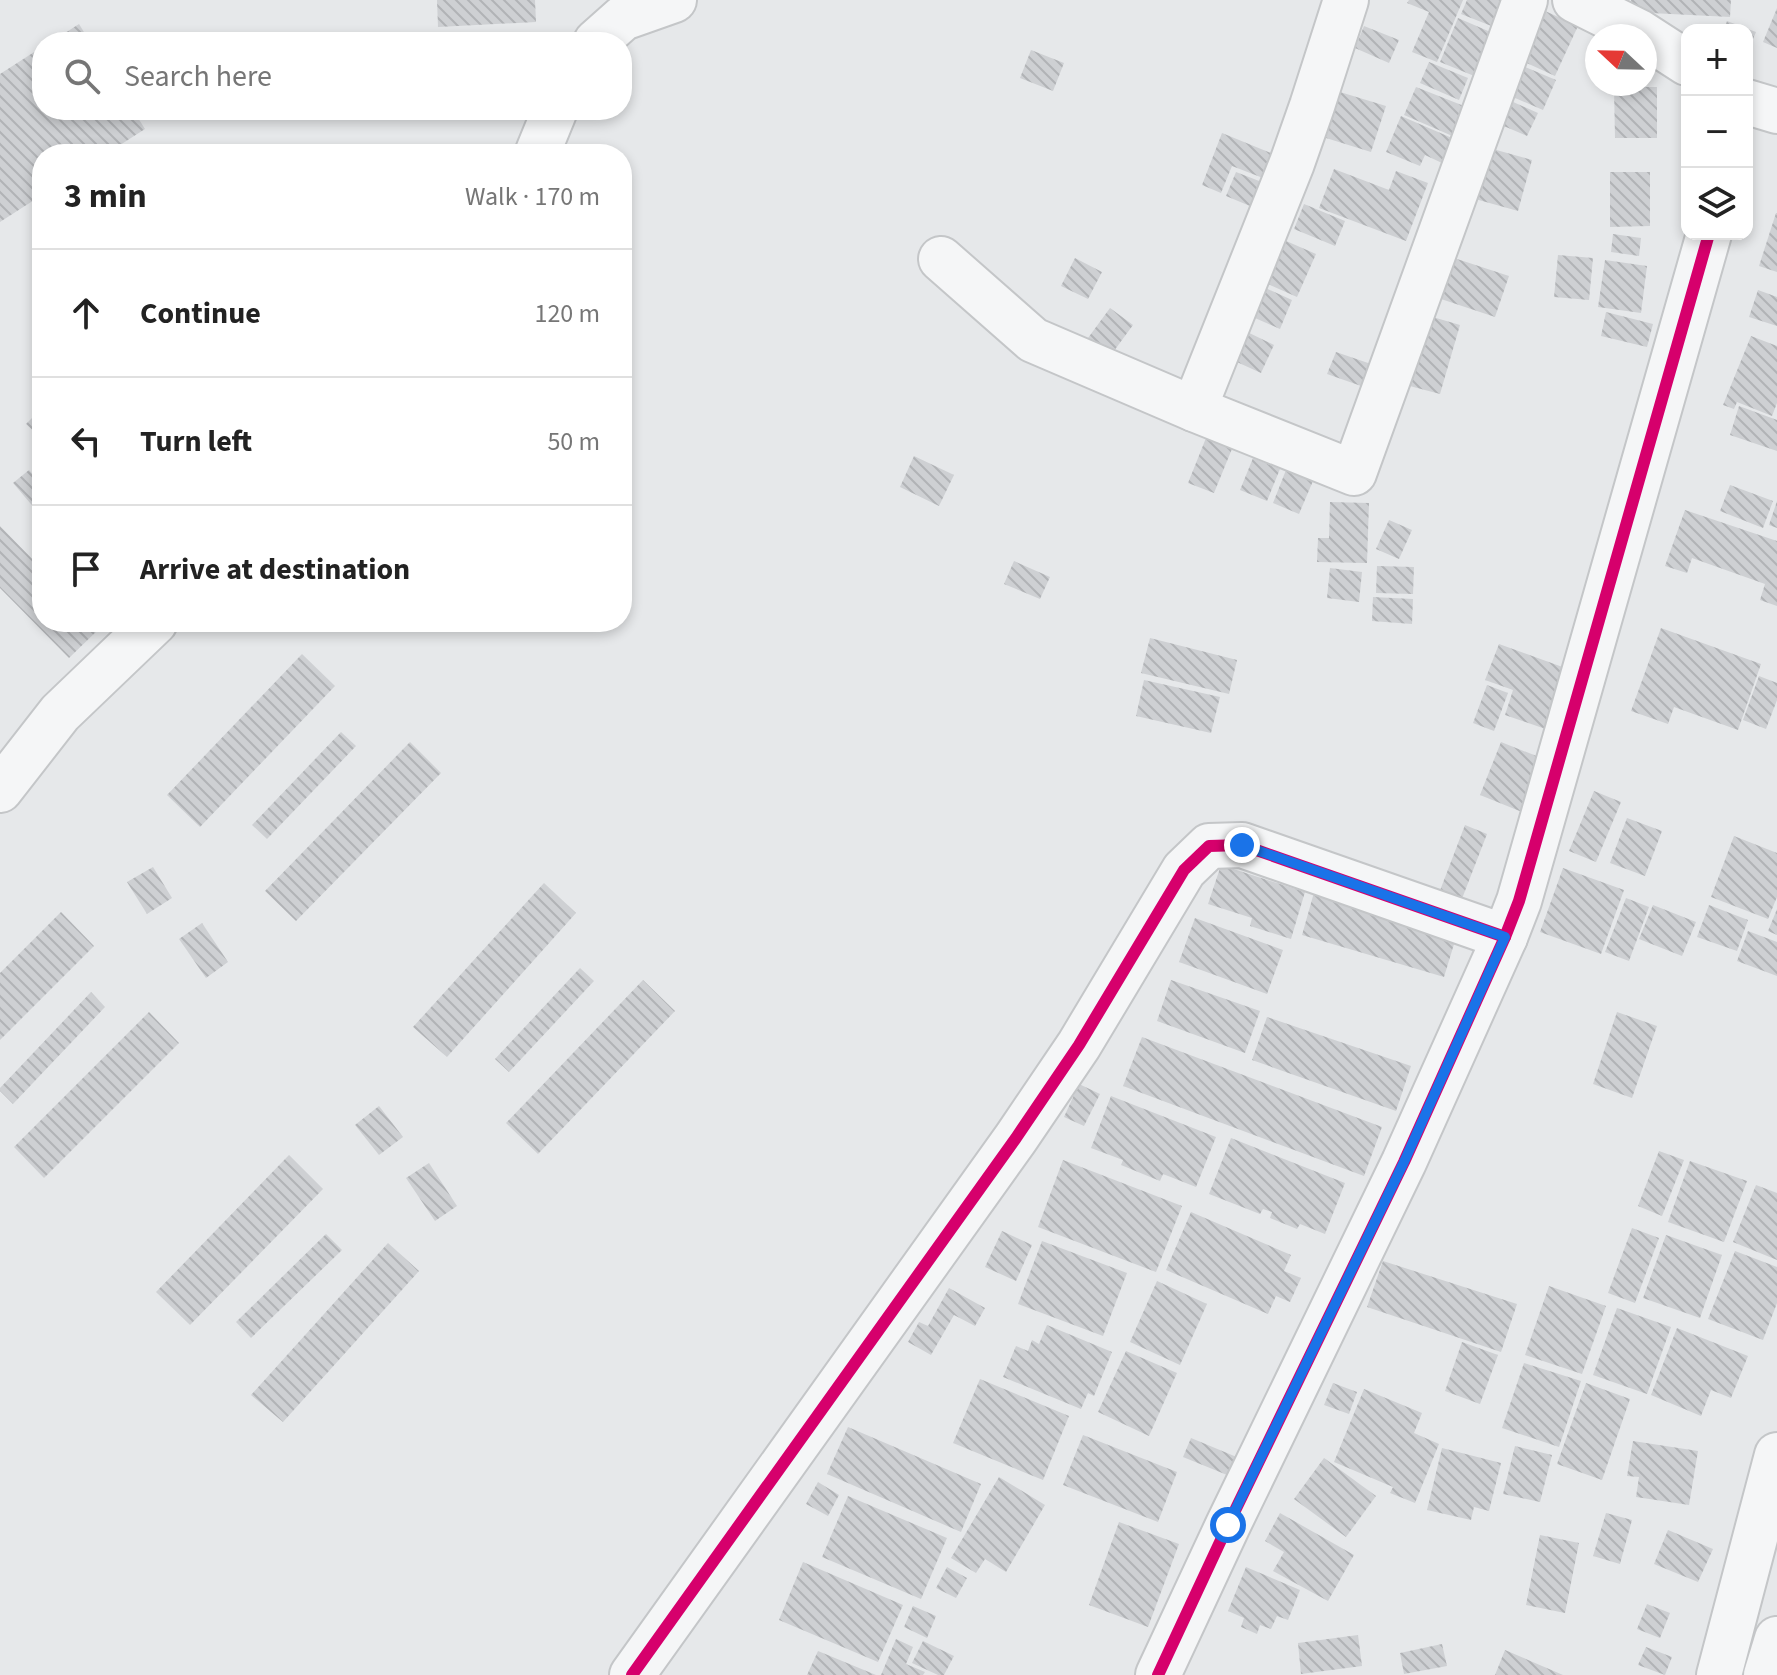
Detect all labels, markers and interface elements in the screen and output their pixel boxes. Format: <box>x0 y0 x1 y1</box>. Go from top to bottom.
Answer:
north arrow <box>1585 24 1657 96</box>
map controls <box>1681 24 1753 240</box>
button: + <box>1681 24 1753 96</box>
search box <box>32 32 632 120</box>
icon: search <box>60 54 104 98</box>
text: Search here <box>124 55 272 98</box>
button: − <box>1681 96 1753 168</box>
button: layers <box>1681 168 1753 240</box>
text: 3 min <box>64 172 147 221</box>
text: Walk · 170 m <box>465 178 600 215</box>
icon: ahead <box>64 291 108 335</box>
text: Continue <box>140 292 261 335</box>
text: 120 m <box>534 295 600 332</box>
icon: left <box>64 419 108 463</box>
text: Turn left <box>140 420 252 463</box>
text: 50 m <box>547 423 600 460</box>
icon: arrive <box>64 547 108 591</box>
text: Arrive at destination <box>140 548 410 591</box>
route end <box>1224 827 1260 863</box>
route start <box>1210 1507 1246 1543</box>

